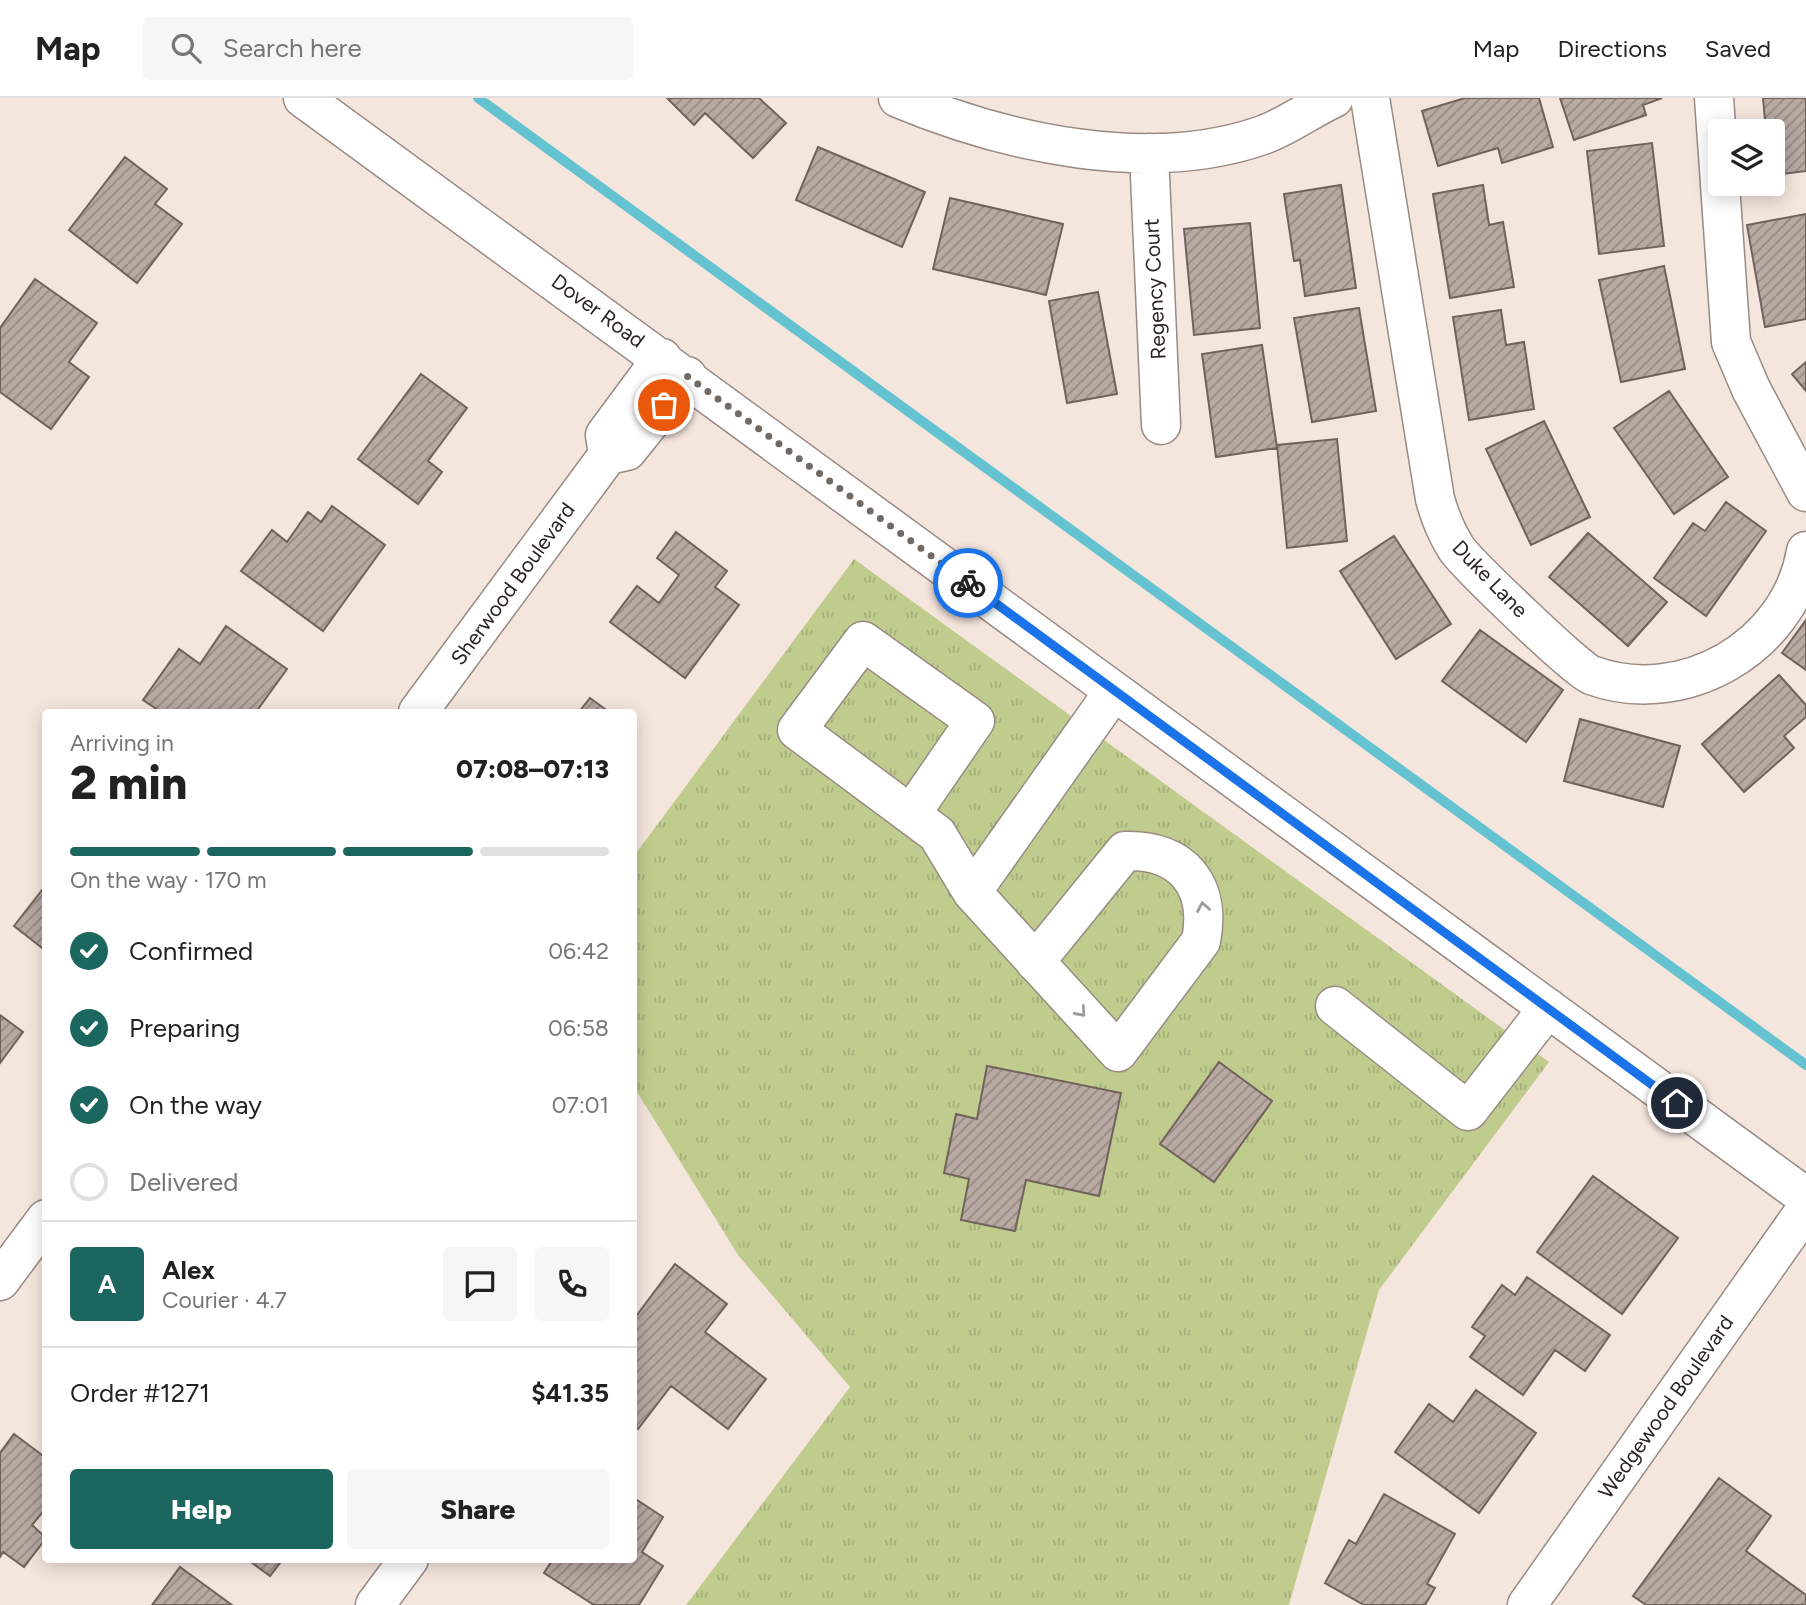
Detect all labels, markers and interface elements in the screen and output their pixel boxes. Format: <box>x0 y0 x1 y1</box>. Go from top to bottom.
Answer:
search box <box>143 17 633 80</box>
text: Map <box>35 29 101 68</box>
icon: search <box>167 29 205 67</box>
text: Search here <box>223 32 362 64</box>
text: Map <box>1473 34 1519 63</box>
text: Directions <box>1557 34 1667 63</box>
text: Saved <box>1705 34 1771 63</box>
map controls <box>1708 119 1785 196</box>
button: layers <box>1708 119 1785 196</box>
street label: Regency Court <box>1138 218 1171 360</box>
street label: Dover Road <box>547 268 650 353</box>
pin <box>634 375 694 435</box>
icon: bag <box>645 386 683 424</box>
street label: Sherwood Boulevard <box>445 498 580 670</box>
street label: Duke Lane <box>1447 535 1533 622</box>
courier <box>933 548 1003 618</box>
icon: bike <box>949 564 987 602</box>
text: Arriving in <box>70 729 174 757</box>
text: 07:08–07:13 <box>456 753 609 785</box>
text: 2 min <box>70 755 187 811</box>
text: On the way · 170 m <box>70 866 267 894</box>
one-way arrow <box>1196 901 1211 913</box>
icon: check <box>70 932 108 970</box>
text: Confirmed <box>129 935 253 967</box>
text: 06:42 <box>548 937 609 965</box>
one-way arrow <box>1073 1004 1086 1017</box>
icon: check <box>70 1009 108 1047</box>
text: Preparing <box>129 1012 240 1044</box>
text: 06:58 <box>548 1014 609 1042</box>
pin <box>1647 1073 1707 1133</box>
icon: home <box>1658 1084 1696 1122</box>
icon: check <box>70 1086 108 1124</box>
text: On the way <box>129 1089 262 1121</box>
text: 07:01 <box>552 1091 609 1119</box>
text: Delivered <box>129 1166 238 1198</box>
button: chat <box>443 1247 517 1321</box>
button: phone <box>535 1247 609 1321</box>
text: Alex <box>162 1254 215 1286</box>
text: A <box>98 1268 116 1300</box>
text: Courier · 4.7 <box>162 1286 287 1314</box>
street label: Wedgewood Boulevard <box>1593 1310 1738 1503</box>
text: Order #1271 <box>70 1377 210 1409</box>
text: $41.35 <box>531 1377 609 1409</box>
button: Help <box>70 1469 333 1549</box>
button: Share <box>347 1469 609 1549</box>

